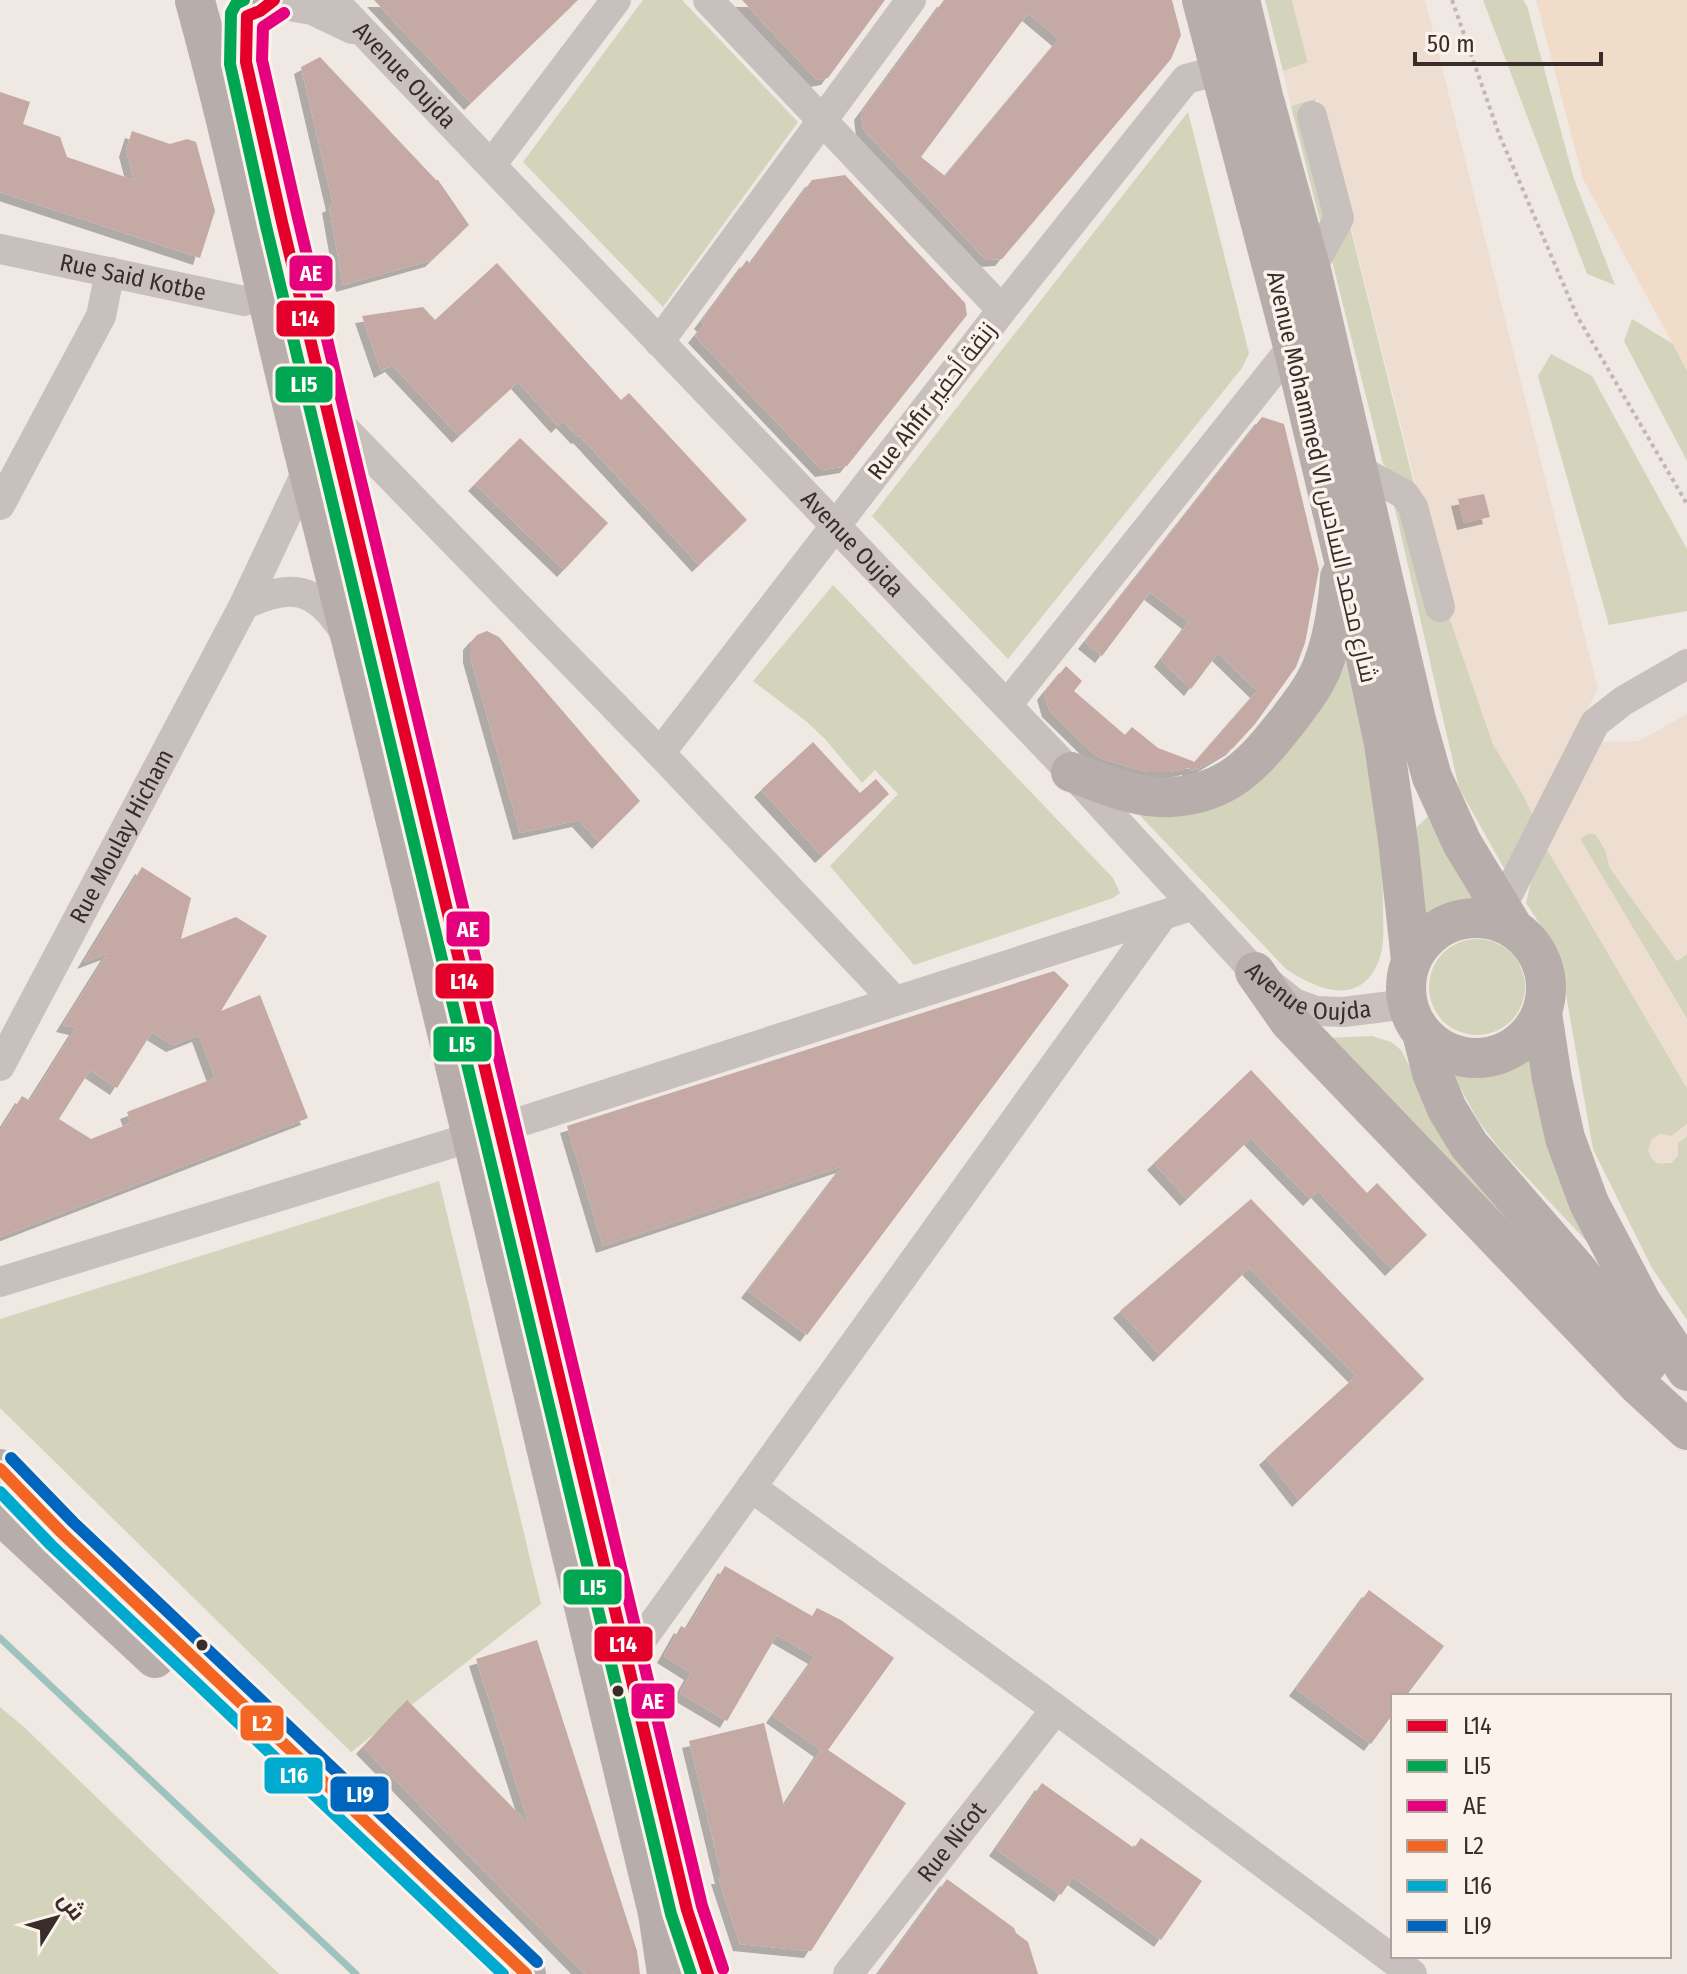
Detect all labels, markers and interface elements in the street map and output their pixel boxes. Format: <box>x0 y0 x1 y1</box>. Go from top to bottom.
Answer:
street label: Avenue Oujda <box>348 16 462 134</box>
scale bar <box>1415 16 1601 66</box>
text: 50 m <box>1427 30 1475 58</box>
street label: Rue Said Kotbe <box>57 248 209 307</box>
line badge: AE <box>288 254 334 292</box>
text: AE <box>299 260 322 287</box>
street label: Avenue Mohammed VI شارع محمد السادس <box>1259 269 1383 686</box>
line badge: L14 <box>275 299 336 338</box>
text: L14 <box>291 305 319 332</box>
street label: Rue Ahfir زنقة أحفير <box>860 316 1002 485</box>
line badge: LI5 <box>274 365 334 404</box>
text: LI5 <box>291 371 318 398</box>
street label: Avenue Oujda <box>795 485 910 603</box>
street label: Rue Moulay Hicham <box>64 744 179 928</box>
line badge: AE <box>445 910 491 948</box>
text: AE <box>456 916 479 943</box>
street label: Avenue Oujda <box>1239 957 1373 1026</box>
line badge: L14 <box>434 962 495 1000</box>
text: L14 <box>450 968 478 995</box>
line badge: LI5 <box>432 1025 493 1063</box>
text: LI5 <box>449 1031 476 1058</box>
line badge: LI5 <box>562 1568 623 1606</box>
text: LI5 <box>580 1574 607 1601</box>
line badge: L14 <box>593 1625 654 1663</box>
text: L14 <box>609 1631 637 1658</box>
unlabelled marker <box>194 1637 210 1653</box>
line badge: AE <box>630 1682 676 1720</box>
unlabelled marker <box>610 1683 626 1699</box>
text: AE <box>641 1688 664 1715</box>
legend <box>1391 1694 1671 1958</box>
line badge: L2 <box>239 1704 285 1742</box>
text: L2 <box>252 1710 272 1737</box>
text: L14 <box>1463 1712 1492 1740</box>
text: LI5 <box>1463 1752 1491 1780</box>
line badge: L16 <box>263 1756 324 1795</box>
text: L16 <box>280 1762 308 1789</box>
line badge: LI9 <box>329 1775 390 1813</box>
text: LI9 <box>346 1781 374 1808</box>
text: AE <box>1463 1792 1487 1820</box>
street label: Rue Nicot <box>912 1796 992 1888</box>
text: L2 <box>1463 1832 1484 1860</box>
text: L16 <box>1463 1872 1492 1900</box>
north arrow <box>16 1878 96 1958</box>
text: ش <box>52 1887 91 1926</box>
text: LI9 <box>1463 1912 1492 1940</box>

